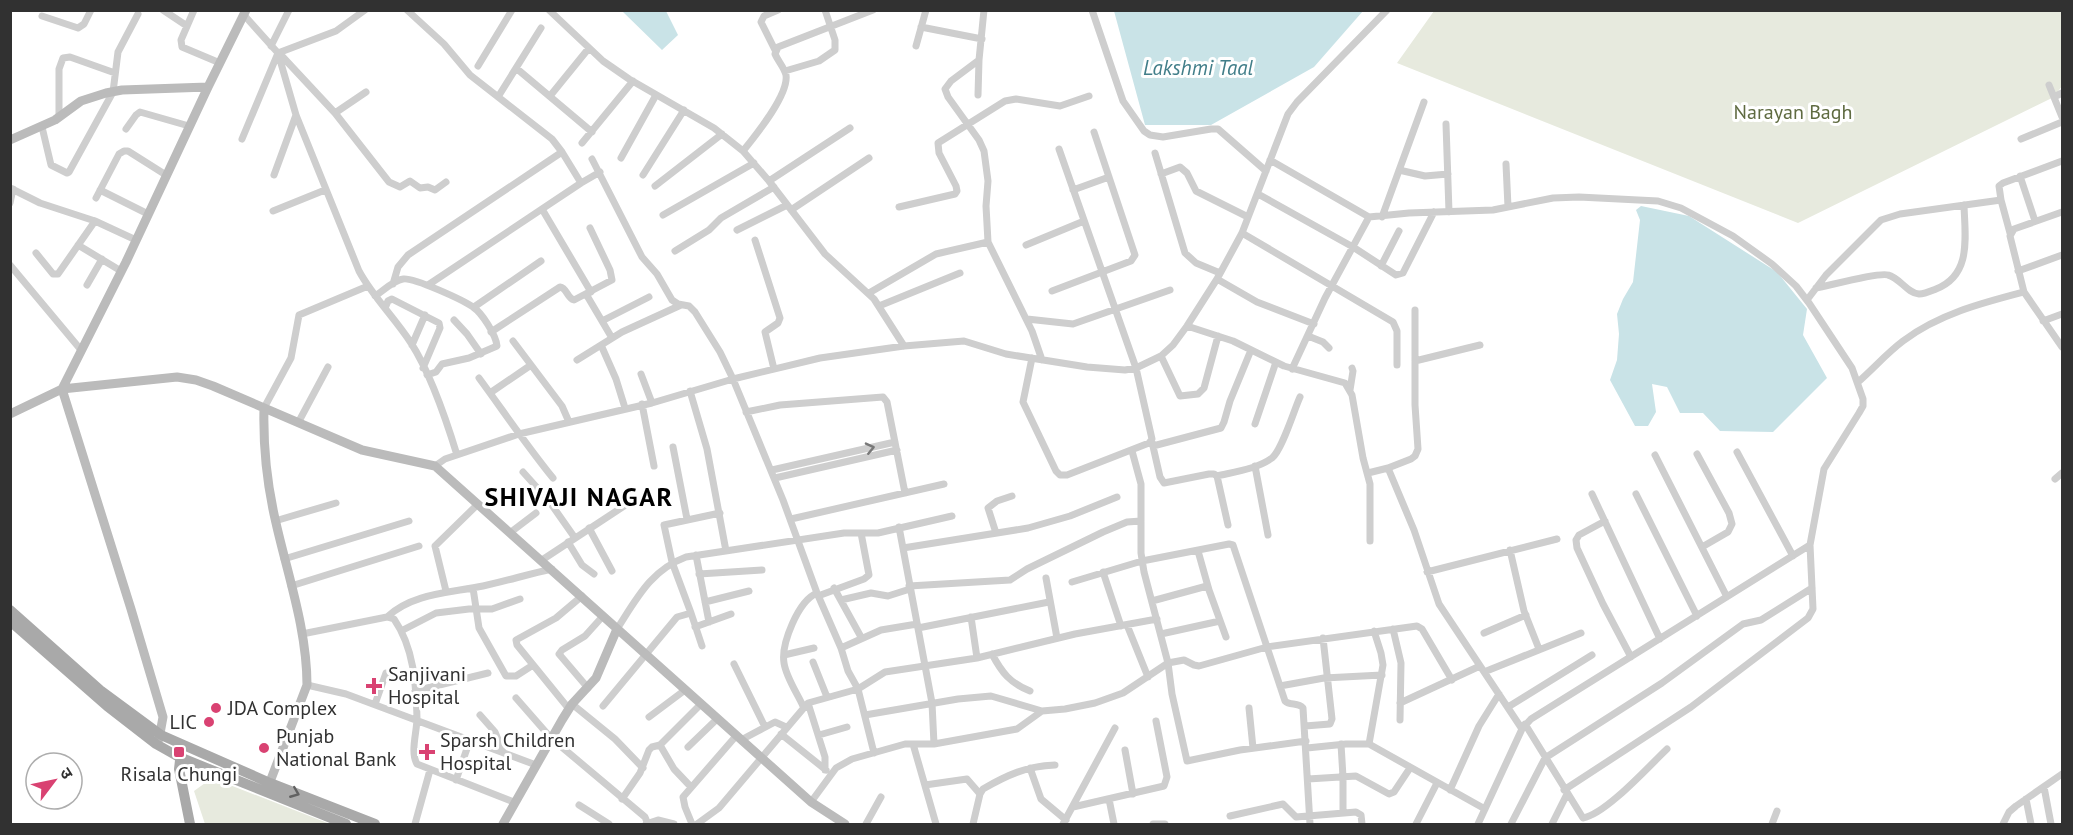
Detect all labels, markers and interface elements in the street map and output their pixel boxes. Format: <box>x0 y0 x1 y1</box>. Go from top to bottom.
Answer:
water label: Lakshmi Taal <box>1143 54 1253 81</box>
park label: Narayan Bagh <box>1734 99 1852 125</box>
one-way arrow <box>864 442 874 455</box>
district label: SHIVAJI NAGAR <box>484 480 674 513</box>
place label: Sanjivani Hospital <box>388 661 466 710</box>
marker: Sanjivani Hospital <box>365 677 383 695</box>
place label: JDA Complex <box>227 695 337 721</box>
marker: JDA Complex <box>209 701 223 715</box>
place label: LIC <box>169 709 197 735</box>
marker: LIC <box>202 715 216 729</box>
place label: Punjab National Bank <box>276 723 397 772</box>
place label: Sparsh Children Hospital <box>440 727 575 776</box>
marker: Punjab National Bank <box>257 741 271 755</box>
marker: Sparsh Children Hospital <box>418 743 436 761</box>
marker: Risala Chungi <box>172 745 186 759</box>
north arrow <box>24 751 84 811</box>
place label: Risala Chungi <box>121 761 237 787</box>
text: उ <box>56 764 78 783</box>
one-way arrow <box>289 785 300 798</box>

